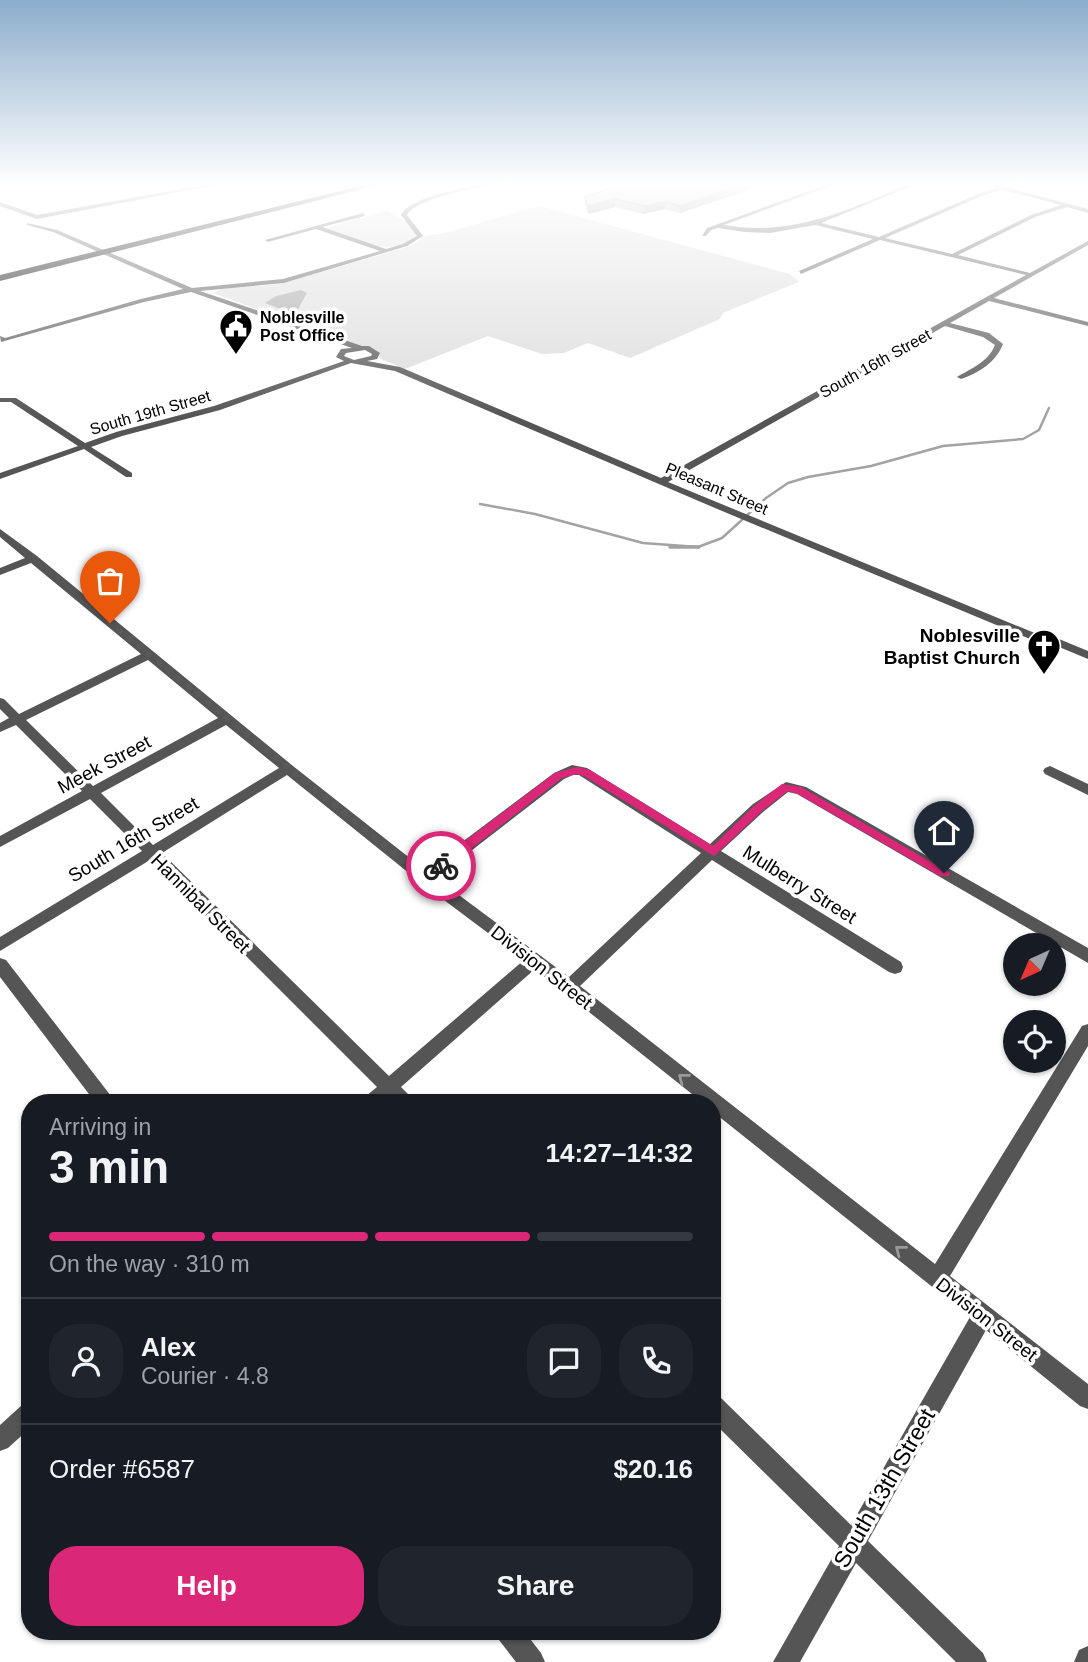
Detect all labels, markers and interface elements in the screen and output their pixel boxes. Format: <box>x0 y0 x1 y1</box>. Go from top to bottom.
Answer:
public building icon: Noblesville Post Office <box>217 307 255 356</box>
place label: Noblesville Post Office <box>260 309 345 344</box>
street label: South 16th Street <box>817 326 934 401</box>
street label: South 19th Street <box>88 387 213 438</box>
street label: Pleasant Street <box>663 459 771 518</box>
pin <box>80 551 140 623</box>
icon: bag <box>91 562 129 600</box>
place label: Noblesville Baptist Church <box>884 625 1020 668</box>
church icon: Noblesville Baptist Church <box>1025 627 1063 676</box>
street label: Meek Street <box>54 731 155 798</box>
street label: South 16th Street <box>64 792 203 887</box>
pin <box>914 801 974 873</box>
icon: home <box>925 812 963 850</box>
courier <box>406 831 476 901</box>
street label: Mulberry Street <box>739 841 861 928</box>
icon: bike <box>422 847 460 885</box>
street label: Hannibal Street <box>147 850 255 958</box>
street label: Division Street <box>487 921 597 1014</box>
north arrow <box>1003 933 1066 996</box>
map controls <box>1003 933 1066 1073</box>
button: locate <box>1003 1010 1066 1073</box>
one-way arrow <box>679 1073 691 1086</box>
text: Arriving in <box>49 1114 151 1140</box>
text: 14:27–14:32 <box>546 1138 693 1168</box>
text: 3 min <box>49 1141 169 1193</box>
one-way arrow <box>895 1245 907 1258</box>
text: On the way · 310 m <box>49 1251 250 1277</box>
street label: Division Street <box>932 1273 1042 1366</box>
button: person <box>49 1324 123 1398</box>
button: chat <box>527 1324 601 1398</box>
button: phone <box>619 1324 693 1398</box>
text: Alex <box>141 1332 196 1362</box>
text: Courier · 4.8 <box>141 1363 269 1389</box>
street label: South 13th Street <box>828 1403 940 1572</box>
text: Order #6587 <box>49 1454 195 1484</box>
text: $20.16 <box>613 1454 693 1484</box>
button: Help <box>49 1546 364 1626</box>
button: Share <box>378 1546 693 1626</box>

